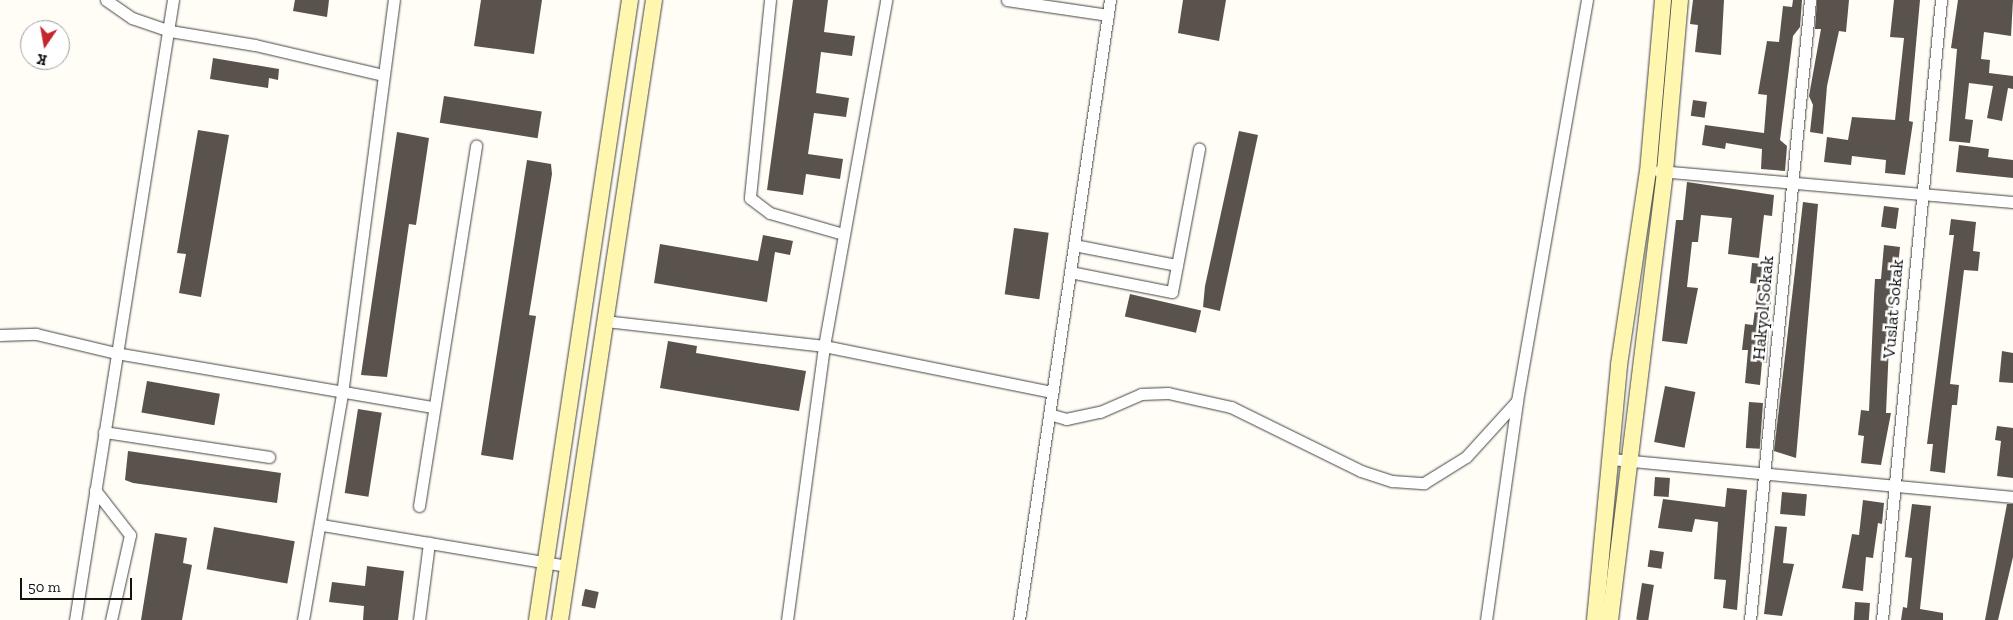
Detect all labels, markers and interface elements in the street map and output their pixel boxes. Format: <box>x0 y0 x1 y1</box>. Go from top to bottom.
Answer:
north arrow <box>20 20 70 70</box>
text: K <box>36 50 48 68</box>
street label: Hakyol Sokak <box>1748 255 1778 361</box>
street label: Vuslat Sokak <box>1878 258 1908 360</box>
scale bar <box>22 568 135 600</box>
text: 50 m <box>28 578 61 596</box>

